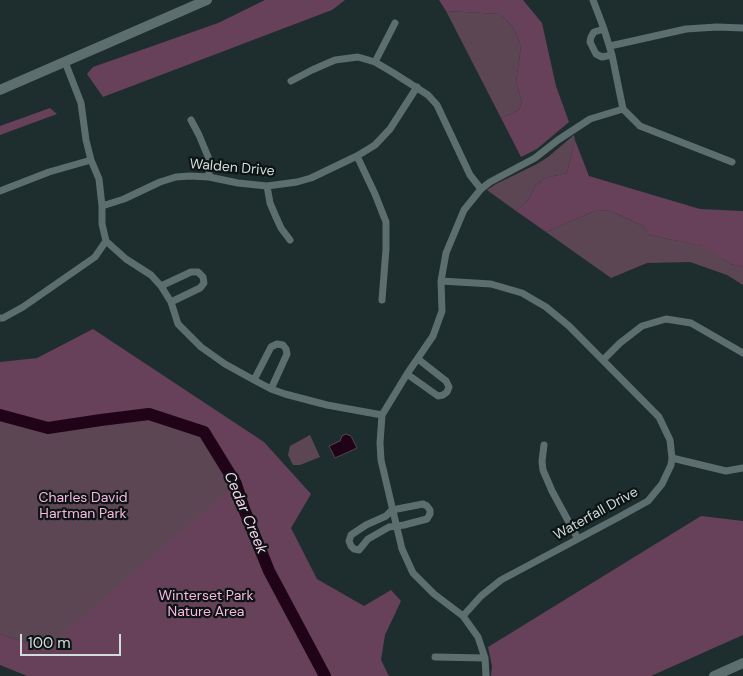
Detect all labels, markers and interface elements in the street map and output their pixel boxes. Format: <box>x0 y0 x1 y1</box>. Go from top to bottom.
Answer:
street label: Walden Drive <box>189 156 275 180</box>
water label: Cedar Creek <box>220 469 270 557</box>
street label: Waterfall Drive <box>551 484 641 544</box>
park label: Charles David Hartman Park <box>38 490 128 522</box>
park label: Winterset Park Nature Area <box>159 588 253 620</box>
scale bar <box>22 624 124 656</box>
text: 100 m <box>28 633 71 653</box>

